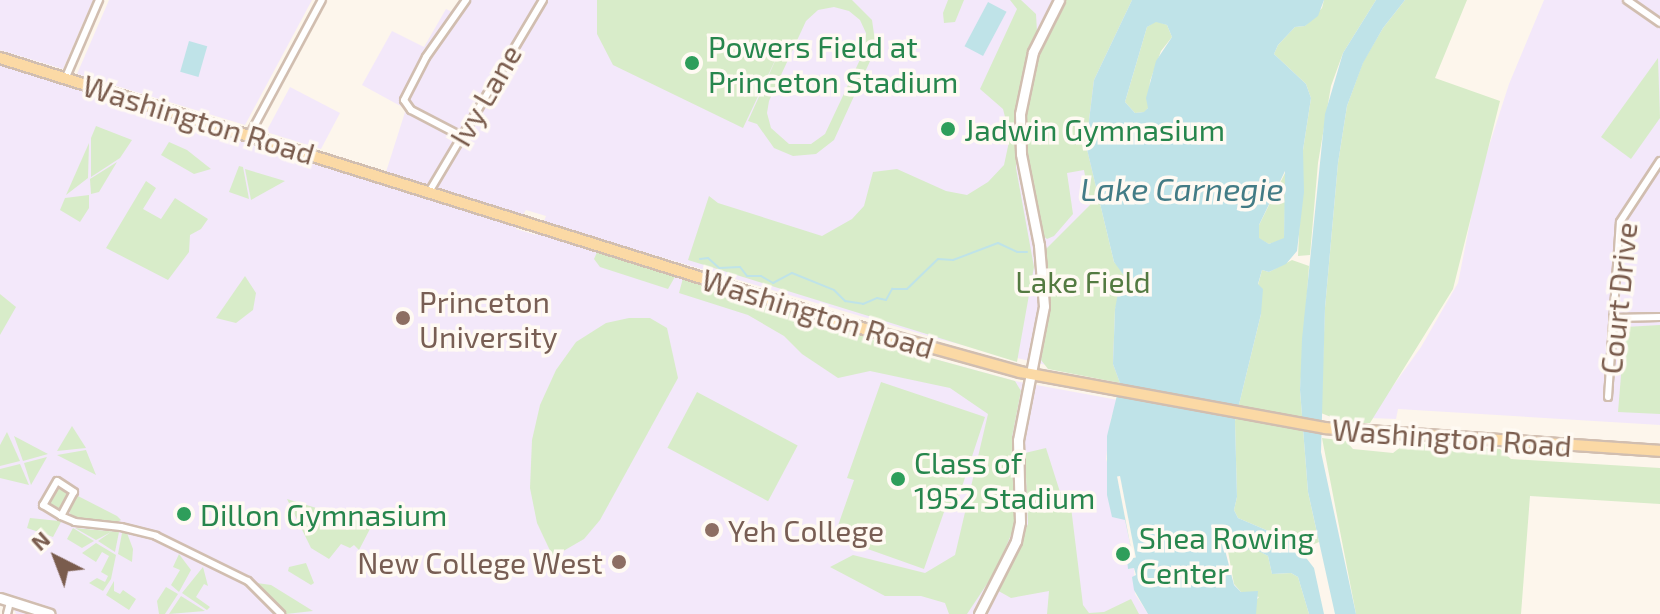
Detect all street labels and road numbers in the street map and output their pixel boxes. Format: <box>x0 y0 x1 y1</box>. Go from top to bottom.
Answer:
street label: Ivy Lane <box>441 38 529 152</box>
street label: Washington Road <box>79 67 319 171</box>
street label: Court Drive <box>1592 220 1644 376</box>
street label: Washington Road <box>698 261 938 365</box>
street label: Washington Road <box>1331 411 1573 463</box>

